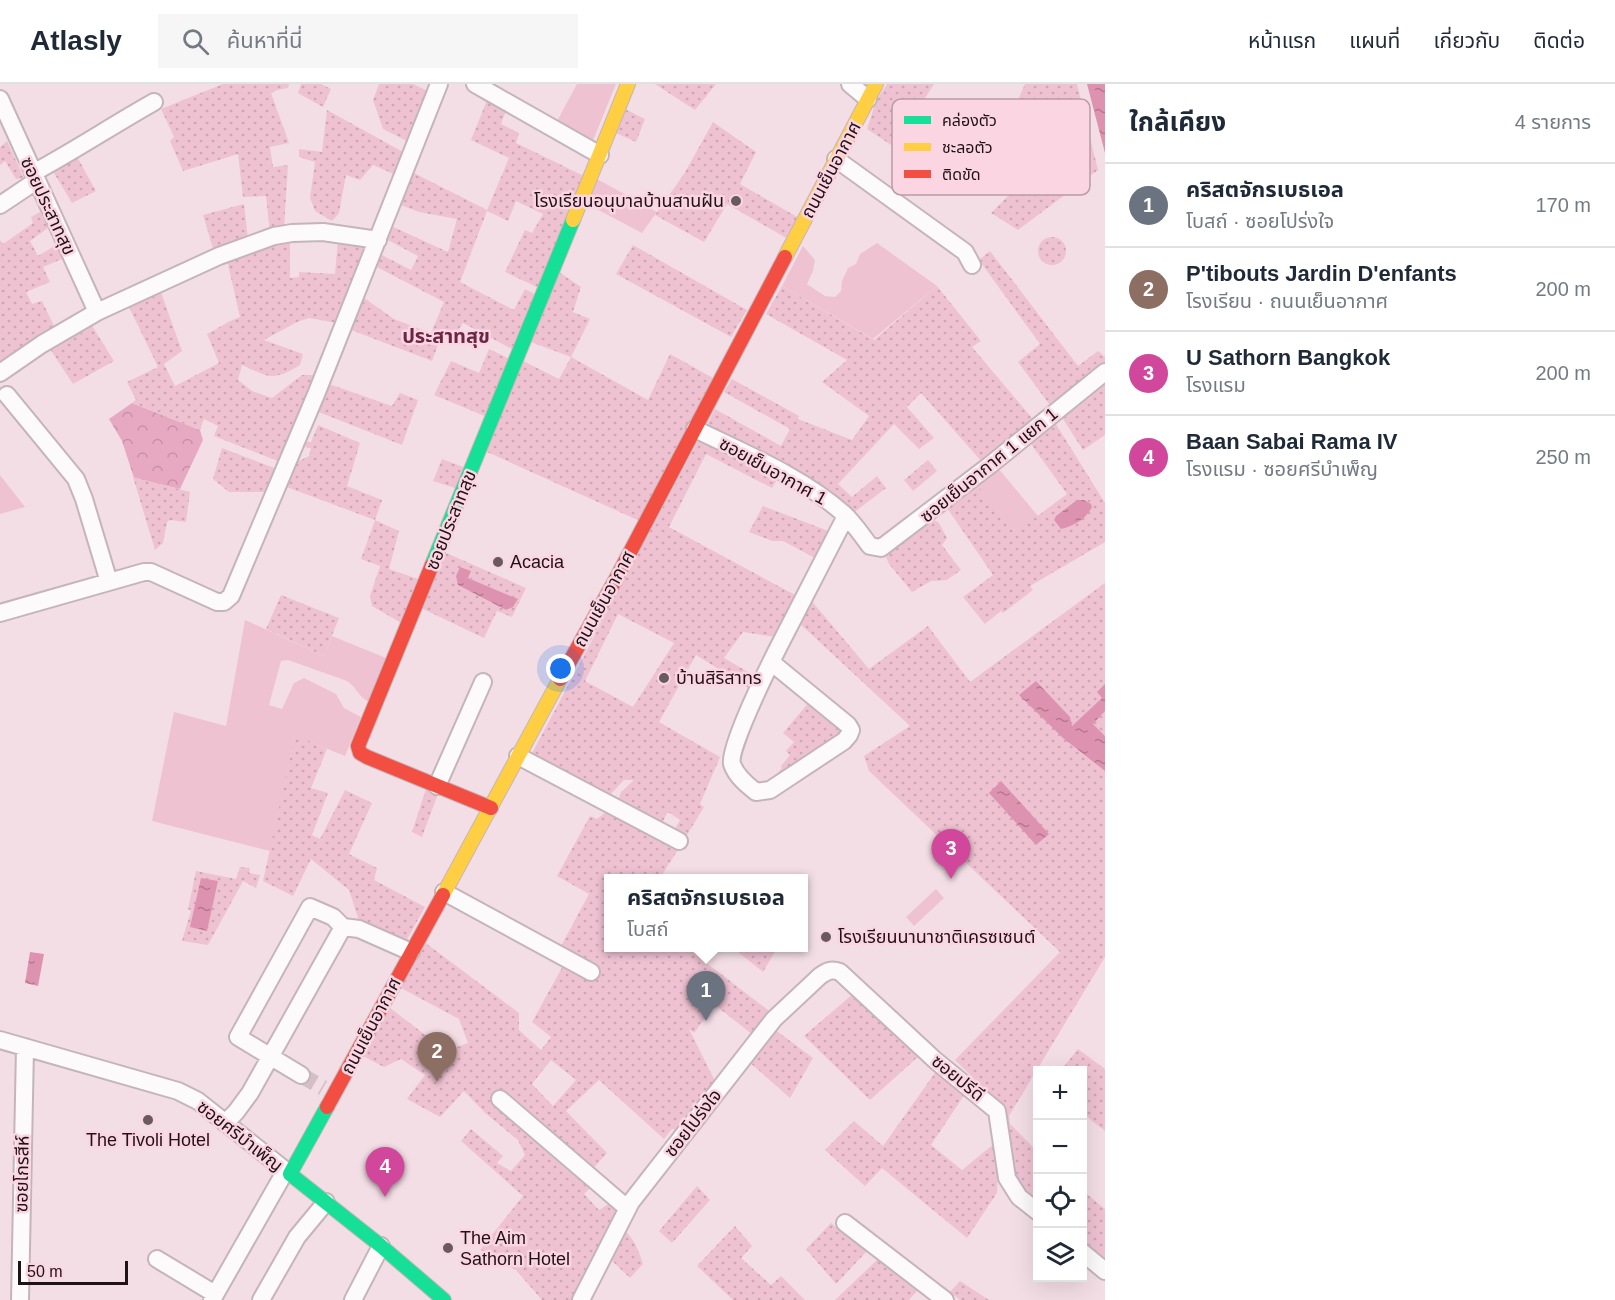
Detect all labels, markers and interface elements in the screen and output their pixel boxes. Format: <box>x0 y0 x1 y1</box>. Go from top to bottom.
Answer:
search box <box>158 14 578 68</box>
text: Atlasly <box>30 25 122 56</box>
icon: search <box>179 25 212 58</box>
text: ค้นหาที่นี่ <box>227 28 303 53</box>
text: หน้าแรก <box>1248 29 1316 52</box>
text: แผนที่ <box>1349 29 1400 52</box>
text: เกี่ยวกับ <box>1433 29 1500 52</box>
text: ติดต่อ <box>1533 29 1585 52</box>
legend <box>892 99 1090 195</box>
text: ใกล้เคียง <box>1129 107 1226 137</box>
text: 4 รายการ <box>1515 111 1591 133</box>
text: คล่องตัว <box>942 112 997 129</box>
street label: ถนนเย็นอากาศ <box>797 118 865 222</box>
text: ชะลอตัว <box>942 139 993 156</box>
street label: ซอยประสาทสุข <box>16 154 79 258</box>
text: ติดขัด <box>942 166 981 183</box>
text: คริสตจักรเบธเอล <box>1186 177 1344 202</box>
place label: โรงเรียนอนุบาลบ้านสานฝัน <box>534 191 724 212</box>
marker: โรงเรียนอนุบาลบ้านสานฝัน <box>729 194 743 208</box>
text: 1 <box>1143 194 1154 216</box>
text: 170 m <box>1535 194 1591 216</box>
text: โบสถ์ · ซอยโปร่งใจ <box>1186 210 1334 232</box>
text: P'tibouts Jardin D'enfants <box>1186 261 1457 286</box>
text: 2 <box>1143 278 1154 300</box>
text: 200 m <box>1535 278 1591 300</box>
text: โรงเรียน · ถนนเย็นอากาศ <box>1186 290 1388 312</box>
district label: ประสาทสุข <box>402 325 490 348</box>
text: U Sathorn Bangkok <box>1186 345 1390 370</box>
text: 3 <box>1143 362 1154 384</box>
text: 200 m <box>1535 362 1591 384</box>
text: โรงแรม <box>1186 374 1246 396</box>
street label: ซอยเย็นอากาศ 1 แยก 1 <box>916 403 1062 527</box>
text: Baan Sabai Rama IV <box>1186 429 1398 454</box>
street label: ซอยเย็นอากาศ 1 <box>716 433 830 509</box>
text: 4 <box>1143 446 1154 468</box>
text: 250 m <box>1535 446 1591 468</box>
text: โรงแรม · ซอยศรีบำเพ็ญ <box>1186 458 1378 480</box>
street label: ซอยประสาทสุข <box>422 467 481 573</box>
street label: ถนนเย็นอากาศ <box>569 548 639 650</box>
place label: Acacia <box>510 552 565 572</box>
marker: Acacia <box>491 555 505 569</box>
your location <box>546 654 575 683</box>
place label: บ้านสิริสาทร <box>676 668 762 688</box>
marker: บ้านสิริสาทร <box>657 671 671 685</box>
pin: 3 <box>932 830 970 879</box>
popup <box>604 874 808 952</box>
text: คริสตจักรเบธเอล <box>627 885 785 910</box>
text: โบสถ์ <box>627 918 669 940</box>
place label: โรงเรียนนานาชาติเครซเซนต์ <box>838 927 1035 947</box>
marker: โรงเรียนนานาชาติเครซเซนต์ <box>819 930 833 944</box>
pin: 1 <box>686 972 726 1021</box>
street label: ถนนเย็นอากาศ <box>337 974 405 1078</box>
pin: 2 <box>418 1032 456 1082</box>
street label: ซอยปรีดี <box>928 1051 988 1105</box>
map controls <box>1033 1066 1087 1282</box>
button: + <box>1033 1066 1087 1120</box>
street label: ซอยโปร่งใจ <box>660 1085 726 1161</box>
street label: ซอยศรีบำเพ็ญ <box>193 1096 287 1176</box>
marker: The Tivoli Hotel <box>141 1113 155 1127</box>
button: − <box>1033 1120 1087 1174</box>
place label: The Tivoli Hotel <box>86 1130 210 1150</box>
street label: ฃอยโกรสีห์ <box>11 1135 33 1213</box>
pin: 4 <box>366 1148 404 1197</box>
button: locate <box>1033 1174 1087 1228</box>
place label: The Aim Sathorn Hotel <box>460 1228 570 1269</box>
button: layers <box>1033 1228 1087 1282</box>
marker: The Aim Sathorn Hotel <box>441 1241 455 1255</box>
scale bar <box>18 1258 128 1286</box>
text: 50 m <box>27 1263 63 1280</box>

